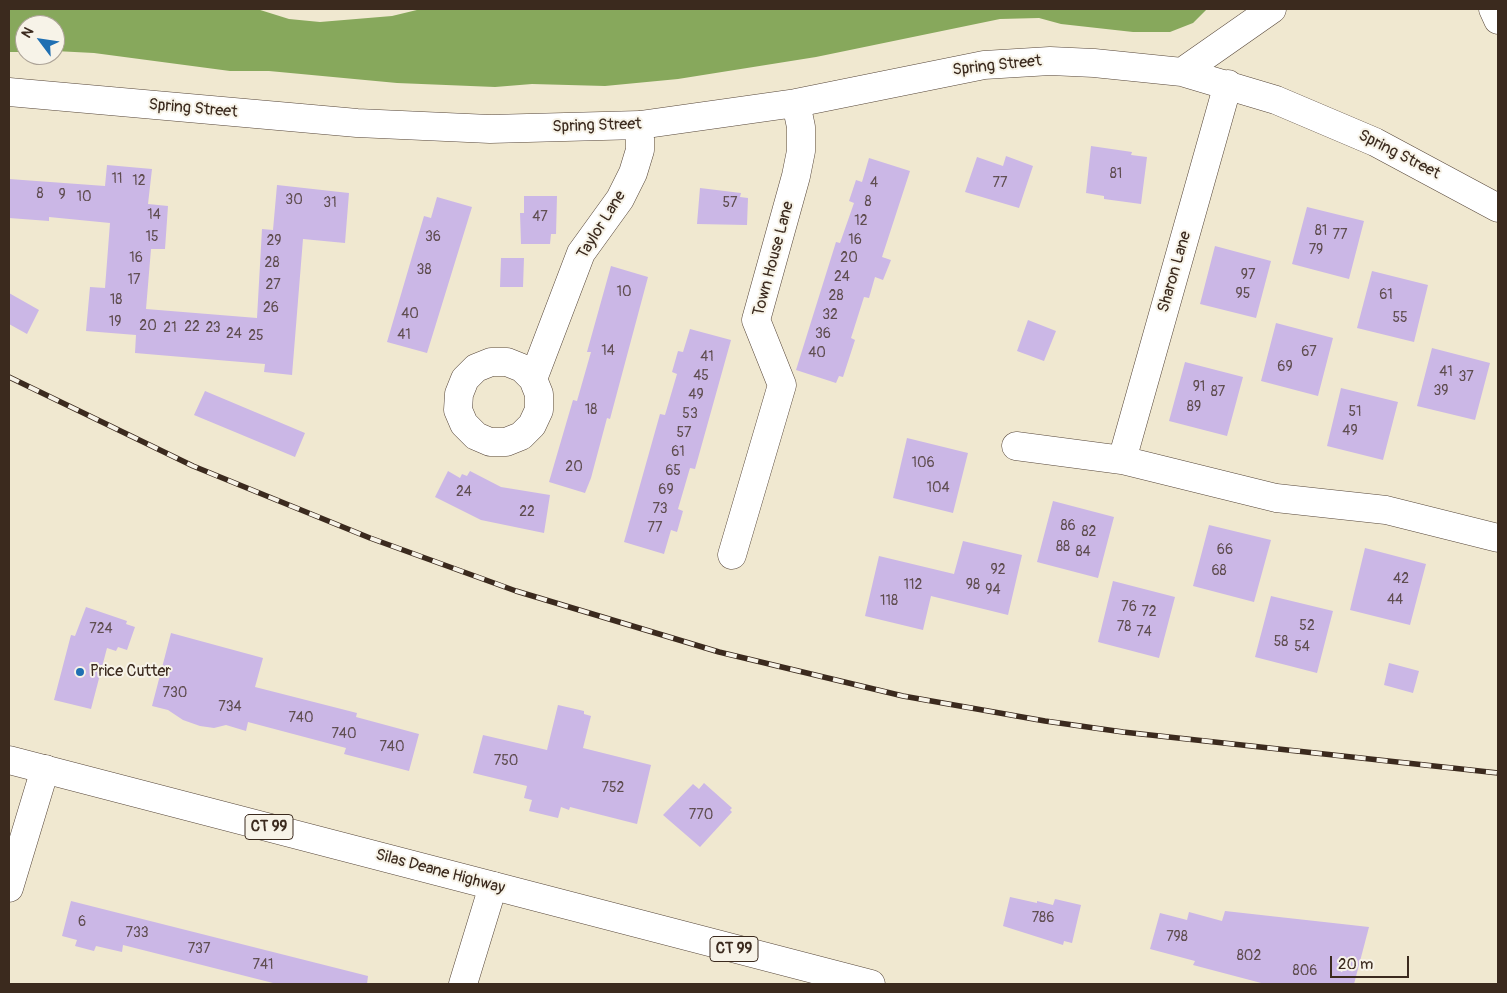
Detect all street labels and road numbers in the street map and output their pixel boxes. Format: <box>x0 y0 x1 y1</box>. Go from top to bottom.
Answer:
street label: Spring Street <box>952 52 1042 80</box>
street label: Spring Street <box>148 96 238 122</box>
street label: Spring Street <box>552 115 642 137</box>
street label: Spring Street <box>1355 126 1443 184</box>
street label: Taylor Lane <box>574 187 630 263</box>
street label: Town House Lane <box>749 199 799 319</box>
street label: Sharon Lane <box>1154 229 1196 315</box>
road number: CT 99 <box>245 814 293 840</box>
street label: Silas Deane Highway <box>373 846 507 898</box>
road number: CT 99 <box>710 936 758 962</box>

